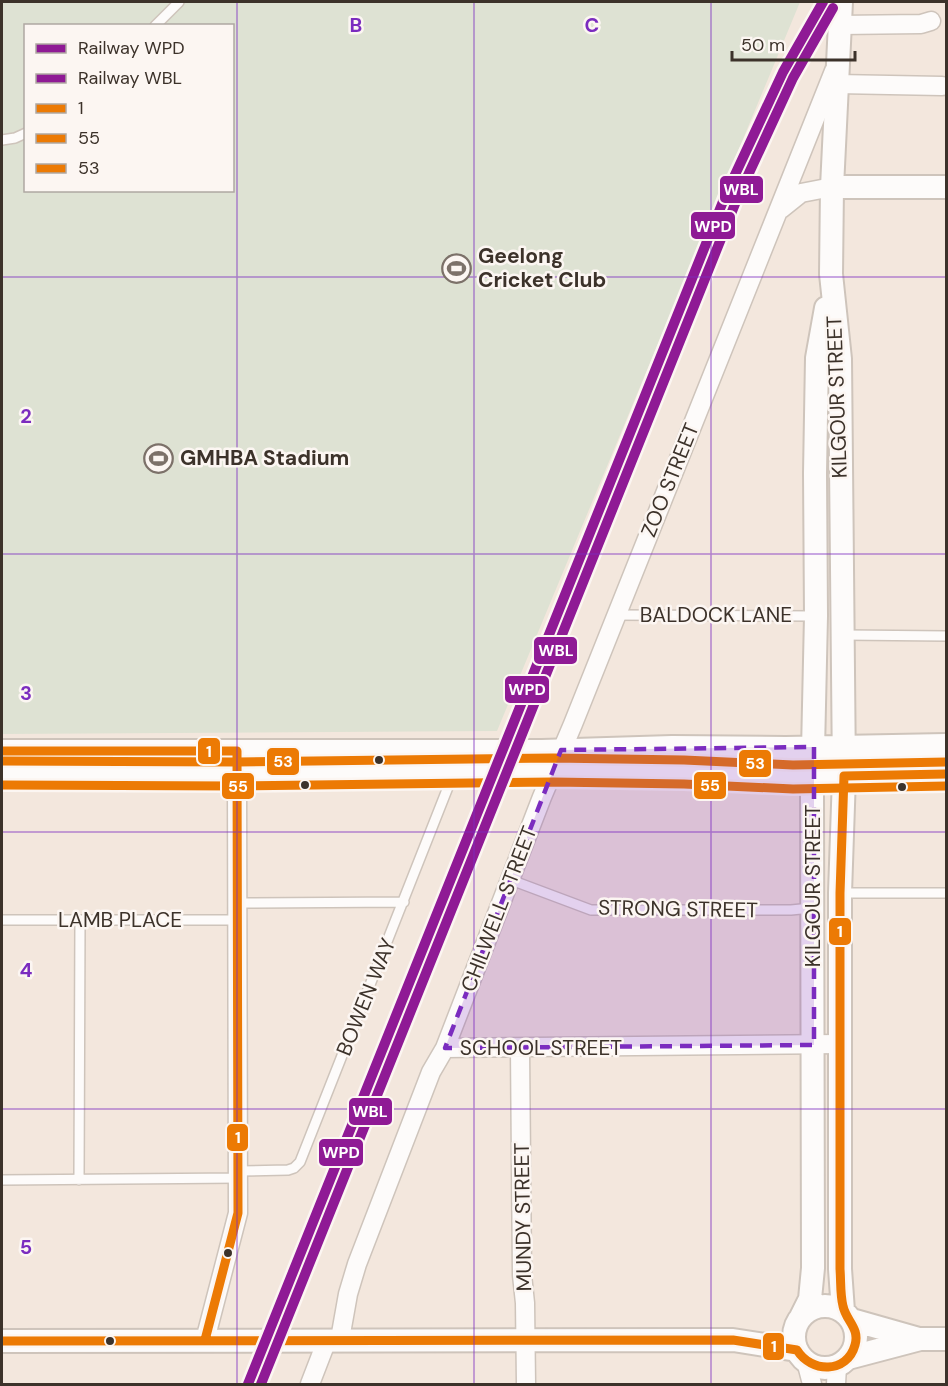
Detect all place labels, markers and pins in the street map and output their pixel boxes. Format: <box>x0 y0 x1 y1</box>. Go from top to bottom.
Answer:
place label: Geelong Cricket Club <box>478 242 606 294</box>
sports icon: Geelong Cricket Club <box>441 252 473 284</box>
sports icon: GMHBA Stadium <box>143 442 175 474</box>
place label: GMHBA Stadium <box>180 444 349 472</box>
unlabelled marker <box>373 754 385 766</box>
unlabelled marker <box>299 779 311 791</box>
unlabelled marker <box>896 781 908 793</box>
unlabelled marker <box>222 1247 234 1259</box>
unlabelled marker <box>104 1335 116 1347</box>

